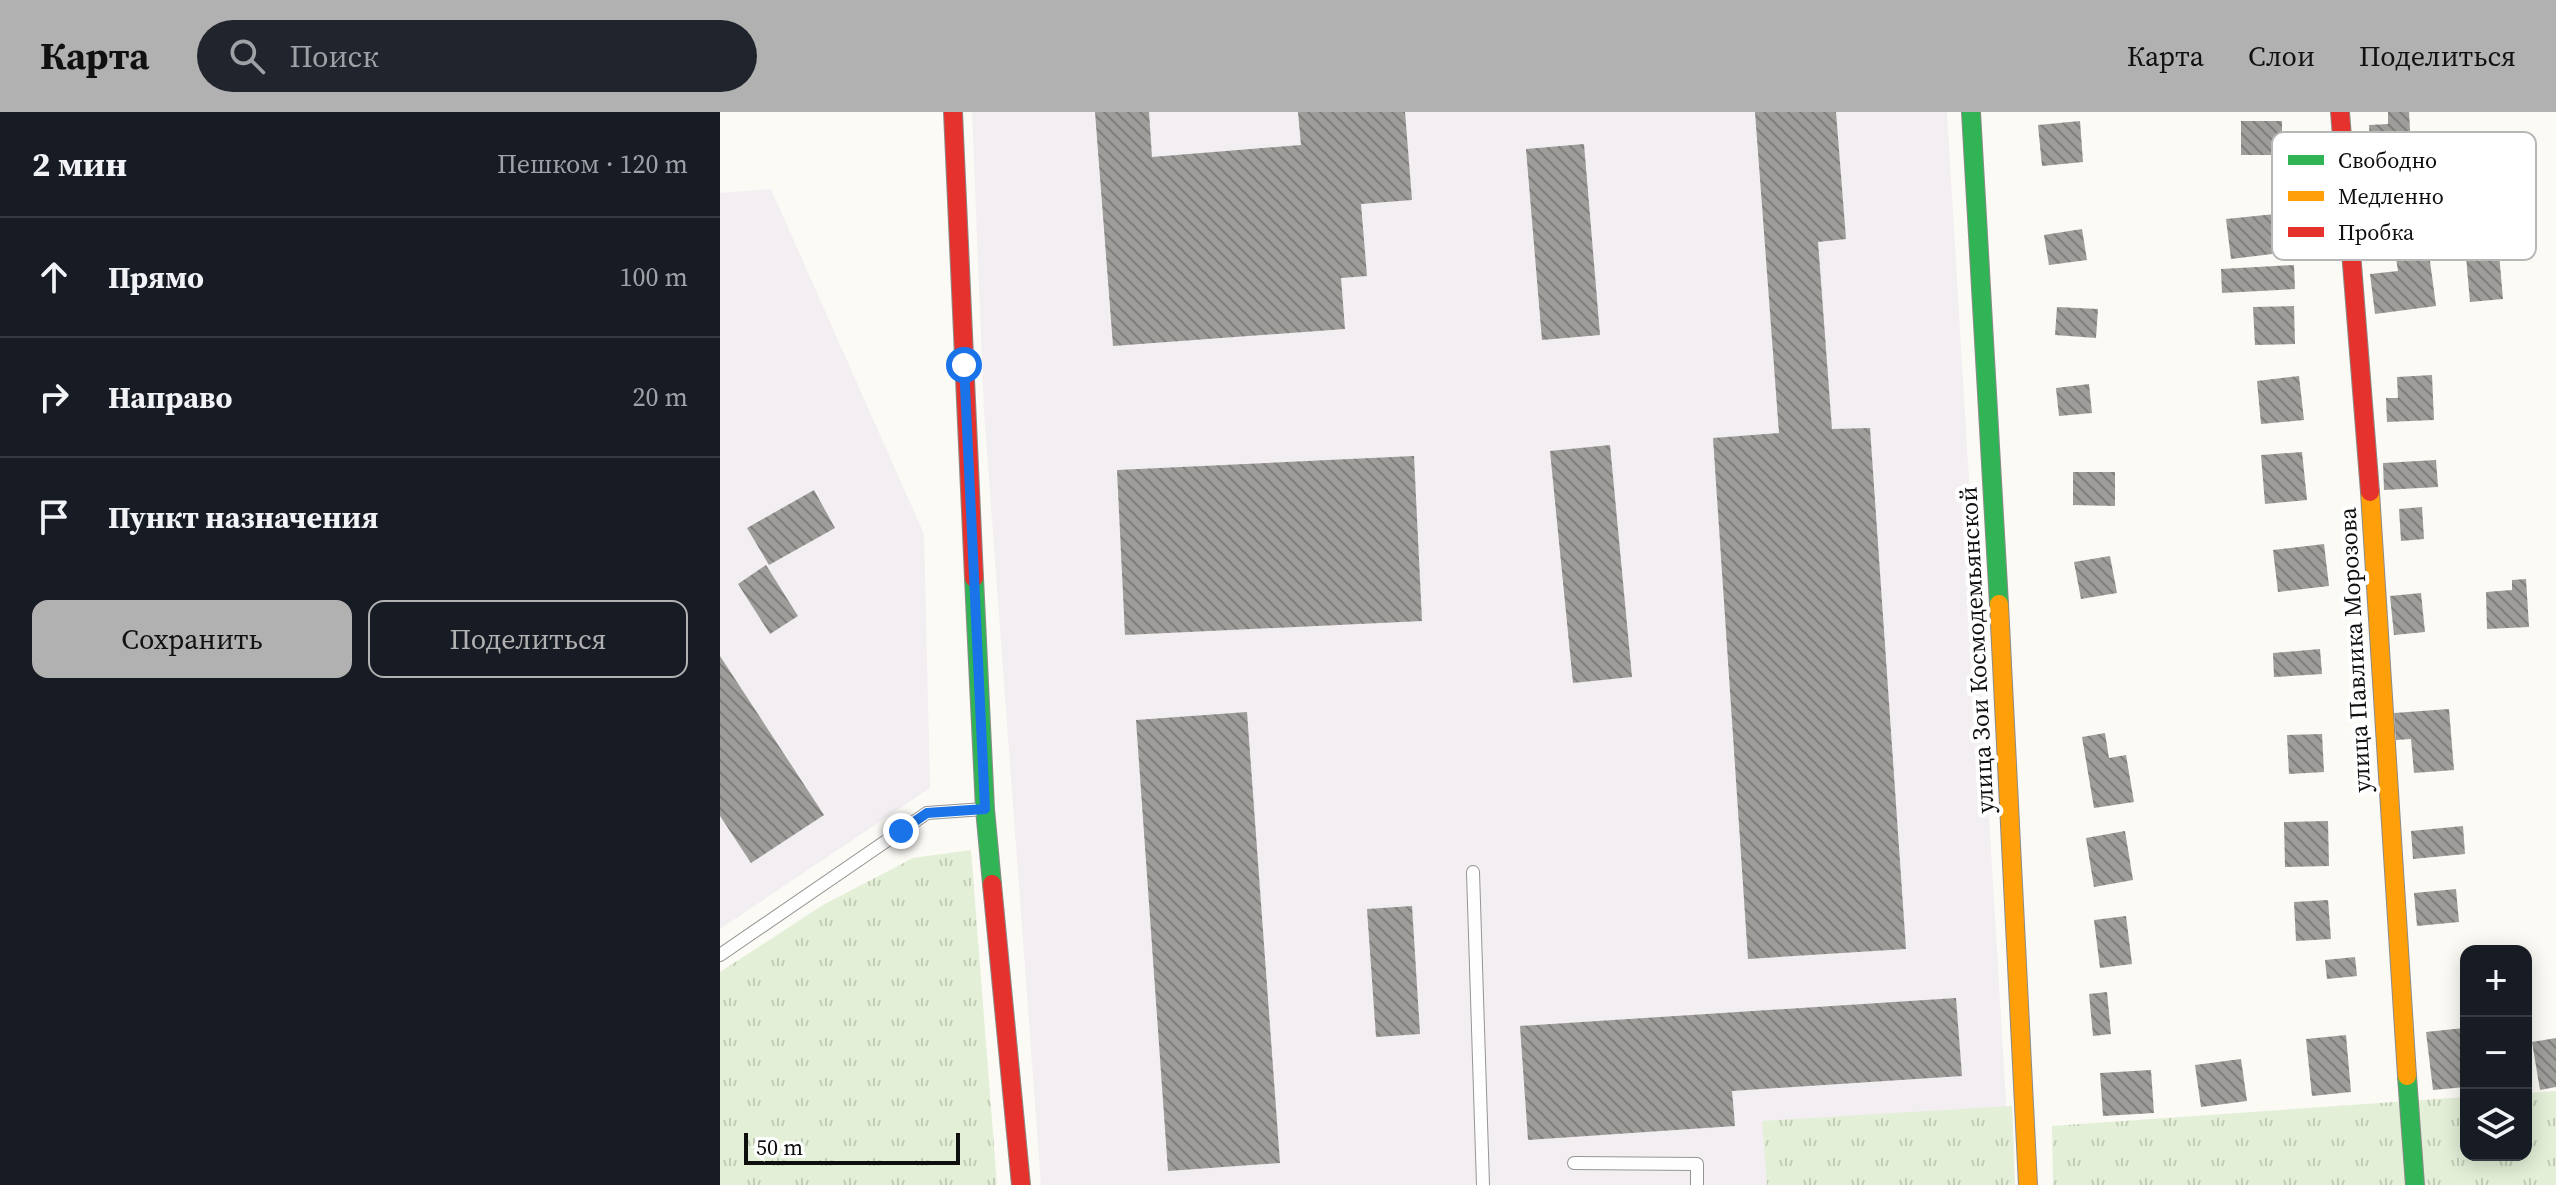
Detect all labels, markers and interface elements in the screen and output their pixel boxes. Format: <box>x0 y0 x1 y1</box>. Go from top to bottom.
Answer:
search box <box>197 20 757 92</box>
text: Карта <box>40 30 149 82</box>
icon: search <box>225 34 269 78</box>
text: Поиск <box>289 36 379 77</box>
text: Карта <box>2127 37 2204 75</box>
text: Слои <box>2248 37 2315 75</box>
text: Поделиться <box>2359 37 2516 75</box>
legend <box>2272 132 2536 260</box>
text: 2 мин <box>32 141 127 187</box>
text: Свободно <box>2338 145 2437 175</box>
text: Пешком · 120 m <box>497 146 688 182</box>
text: Медленно <box>2338 181 2444 211</box>
text: Пробка <box>2338 217 2415 247</box>
icon: ahead <box>32 255 76 299</box>
text: Прямо <box>108 257 204 298</box>
text: 100 m <box>620 259 688 295</box>
route start <box>946 347 982 383</box>
icon: right <box>32 375 76 419</box>
text: Направо <box>108 377 232 418</box>
text: 20 m <box>633 379 688 415</box>
street label: улица Зои Космодемьянской <box>1951 486 2002 814</box>
icon: arrive <box>32 495 76 539</box>
text: Пункт назначения <box>108 497 378 538</box>
street label: улица Павлика Морозова <box>2331 506 2378 793</box>
button: Сохранить <box>32 600 352 678</box>
button: Поделиться <box>368 600 688 678</box>
route end <box>883 813 919 849</box>
map controls <box>2460 945 2532 1161</box>
button: + <box>2460 945 2532 1017</box>
button: − <box>2460 1017 2532 1089</box>
button: layers <box>2460 1089 2532 1161</box>
scale bar <box>744 1129 960 1165</box>
text: 50 m <box>756 1132 803 1162</box>

